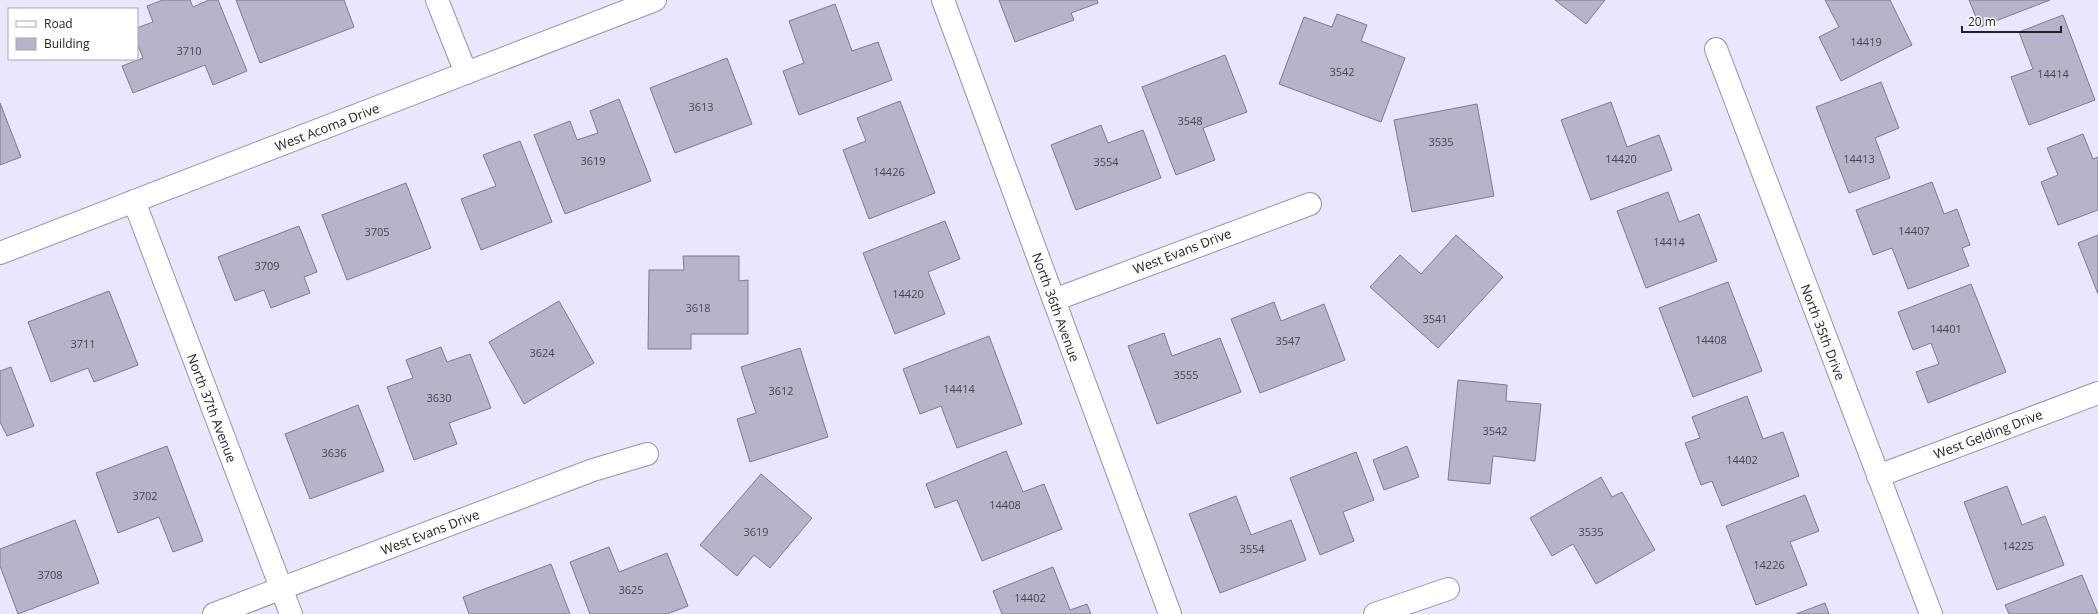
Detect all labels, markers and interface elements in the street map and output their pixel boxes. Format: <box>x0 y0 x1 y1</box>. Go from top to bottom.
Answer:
legend <box>8 8 138 60</box>
scale bar <box>1962 8 2061 34</box>
text: 20 m <box>1968 13 1996 30</box>
text: Road <box>44 15 73 32</box>
house number: 14419 <box>1850 34 1882 49</box>
text: Building <box>44 35 90 52</box>
house number: 3710 <box>176 43 202 58</box>
house number: 3542 <box>1329 64 1355 79</box>
house number: 14414 <box>2037 66 2069 81</box>
street label: West Acoma Drive <box>272 99 382 155</box>
house number: 3613 <box>688 99 714 114</box>
house number: 3548 <box>1177 113 1203 128</box>
house number: 3535 <box>1428 134 1454 149</box>
house number: 14420 <box>1605 151 1637 166</box>
house number: 14413 <box>1843 151 1875 166</box>
house number: 3619 <box>580 153 606 168</box>
house number: 3554 <box>1093 154 1119 169</box>
house number: 14426 <box>873 164 905 179</box>
house number: 14407 <box>1898 223 1930 238</box>
house number: 3705 <box>364 224 390 239</box>
street label: West Evans Drive <box>1130 224 1234 278</box>
house number: 14414 <box>1653 234 1685 249</box>
street label: North 36th Avenue <box>1028 250 1084 364</box>
house number: 3709 <box>254 258 280 273</box>
street label: North 35th Drive <box>1796 281 1850 383</box>
house number: 14420 <box>892 286 924 301</box>
house number: 3618 <box>685 300 711 315</box>
house number: 3541 <box>1422 311 1448 326</box>
house number: 14401 <box>1930 321 1962 336</box>
house number: 14408 <box>1695 332 1727 347</box>
house number: 3547 <box>1275 333 1301 348</box>
house number: 3711 <box>70 336 96 351</box>
house number: 3624 <box>529 345 555 360</box>
street label: North 37th Avenue <box>183 351 241 465</box>
house number: 3555 <box>1173 367 1199 382</box>
house number: 14414 <box>943 381 975 396</box>
house number: 3612 <box>768 383 794 398</box>
house number: 3630 <box>426 390 452 405</box>
street label: West Gelding Drive <box>1931 405 2045 463</box>
house number: 3542 <box>1482 423 1508 438</box>
house number: 3636 <box>321 445 347 460</box>
house number: 14402 <box>1726 452 1758 467</box>
house number: 3702 <box>132 488 158 503</box>
house number: 14408 <box>989 497 1021 512</box>
street label: West Evans Drive <box>378 505 482 559</box>
house number: 3619 <box>743 524 769 539</box>
house number: 3535 <box>1578 524 1604 539</box>
house number: 14225 <box>2002 538 2034 553</box>
house number: 3554 <box>1239 541 1265 556</box>
house number: 14226 <box>1753 557 1785 572</box>
house number: 3708 <box>37 567 63 582</box>
house number: 3625 <box>618 582 644 597</box>
house number: 14402 <box>1014 590 1046 605</box>

